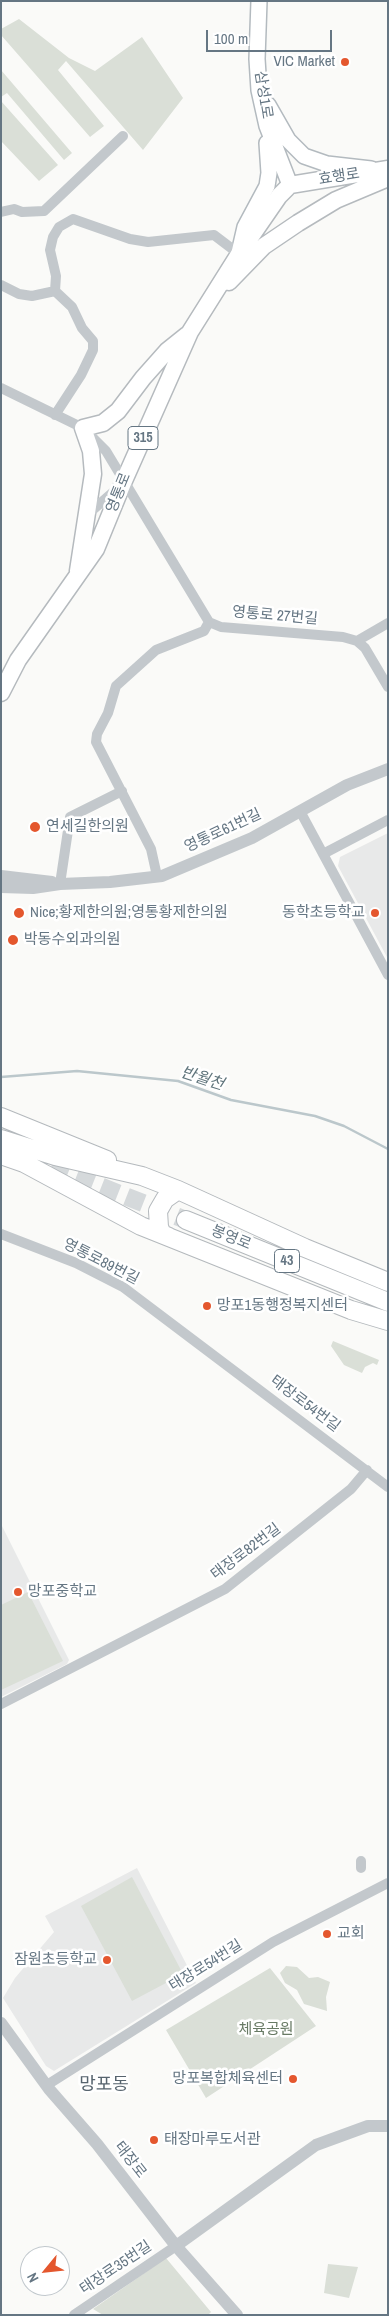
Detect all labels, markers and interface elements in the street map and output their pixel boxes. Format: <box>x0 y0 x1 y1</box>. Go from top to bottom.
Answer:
scale bar <box>209 20 335 52</box>
text: 100 m <box>214 28 248 49</box>
place label: VIC Market <box>273 53 335 71</box>
marker: VIC Market <box>339 56 351 68</box>
street label: 삼성1로 <box>250 70 276 120</box>
street label: 효행로 <box>317 165 361 189</box>
road number: 315 <box>128 426 158 449</box>
street label: 영통로 <box>103 470 135 516</box>
street label: 영통로 27번길 <box>231 603 319 629</box>
street label: 영통로61번길 <box>182 805 264 857</box>
place label: 연세길한의원 <box>46 818 129 836</box>
marker: 연세길한의원 <box>28 820 42 834</box>
place label: Nice;황제한의원;영통황제한의원 <box>30 904 228 922</box>
place label: 동학초등학교 <box>282 904 365 922</box>
marker: Nice;황제한의원;영통황제한의원 <box>12 906 26 920</box>
marker: 동학초등학교 <box>369 907 381 919</box>
place label: 박동수외과의원 <box>24 931 121 949</box>
marker: 박동수외과의원 <box>6 933 20 947</box>
water label: 반월천 <box>178 1063 226 1095</box>
street label: 봉영로 <box>208 1222 254 1254</box>
street label: 영통로89번길 <box>60 1235 142 1289</box>
road number: 43 <box>274 1250 300 1272</box>
place label: 망포1동행정복지센터 <box>217 1297 348 1315</box>
marker: 망포1동행정복지센터 <box>201 1300 213 1312</box>
street label: 태장로54번길 <box>267 1372 343 1436</box>
street label: 태장로82번길 <box>208 1520 284 1584</box>
place label: 망포중학교 <box>28 1583 97 1601</box>
marker: 망포중학교 <box>12 1586 24 1598</box>
place label: 교회 <box>337 1925 365 1943</box>
marker: 교회 <box>321 1928 333 1940</box>
street label: 태장로54번길 <box>166 1936 246 1996</box>
place label: 잠원초등학교 <box>14 1951 97 1969</box>
marker: 잠원초등학교 <box>101 1954 113 1966</box>
park label: 체육공원 <box>238 2021 294 2039</box>
place label: 망포복합체육센터 <box>173 2070 283 2088</box>
marker: 망포복합체육센터 <box>287 2073 299 2085</box>
district label: 망포동 <box>79 2074 129 2096</box>
place label: 태장마루도서관 <box>164 2131 261 2149</box>
marker: 태장마루도서관 <box>148 2134 160 2146</box>
street label: 태장로 <box>110 2138 150 2182</box>
street label: 태장로35번길 <box>77 2237 155 2299</box>
north arrow <box>20 2246 70 2296</box>
text: N <box>23 2270 43 2285</box>

